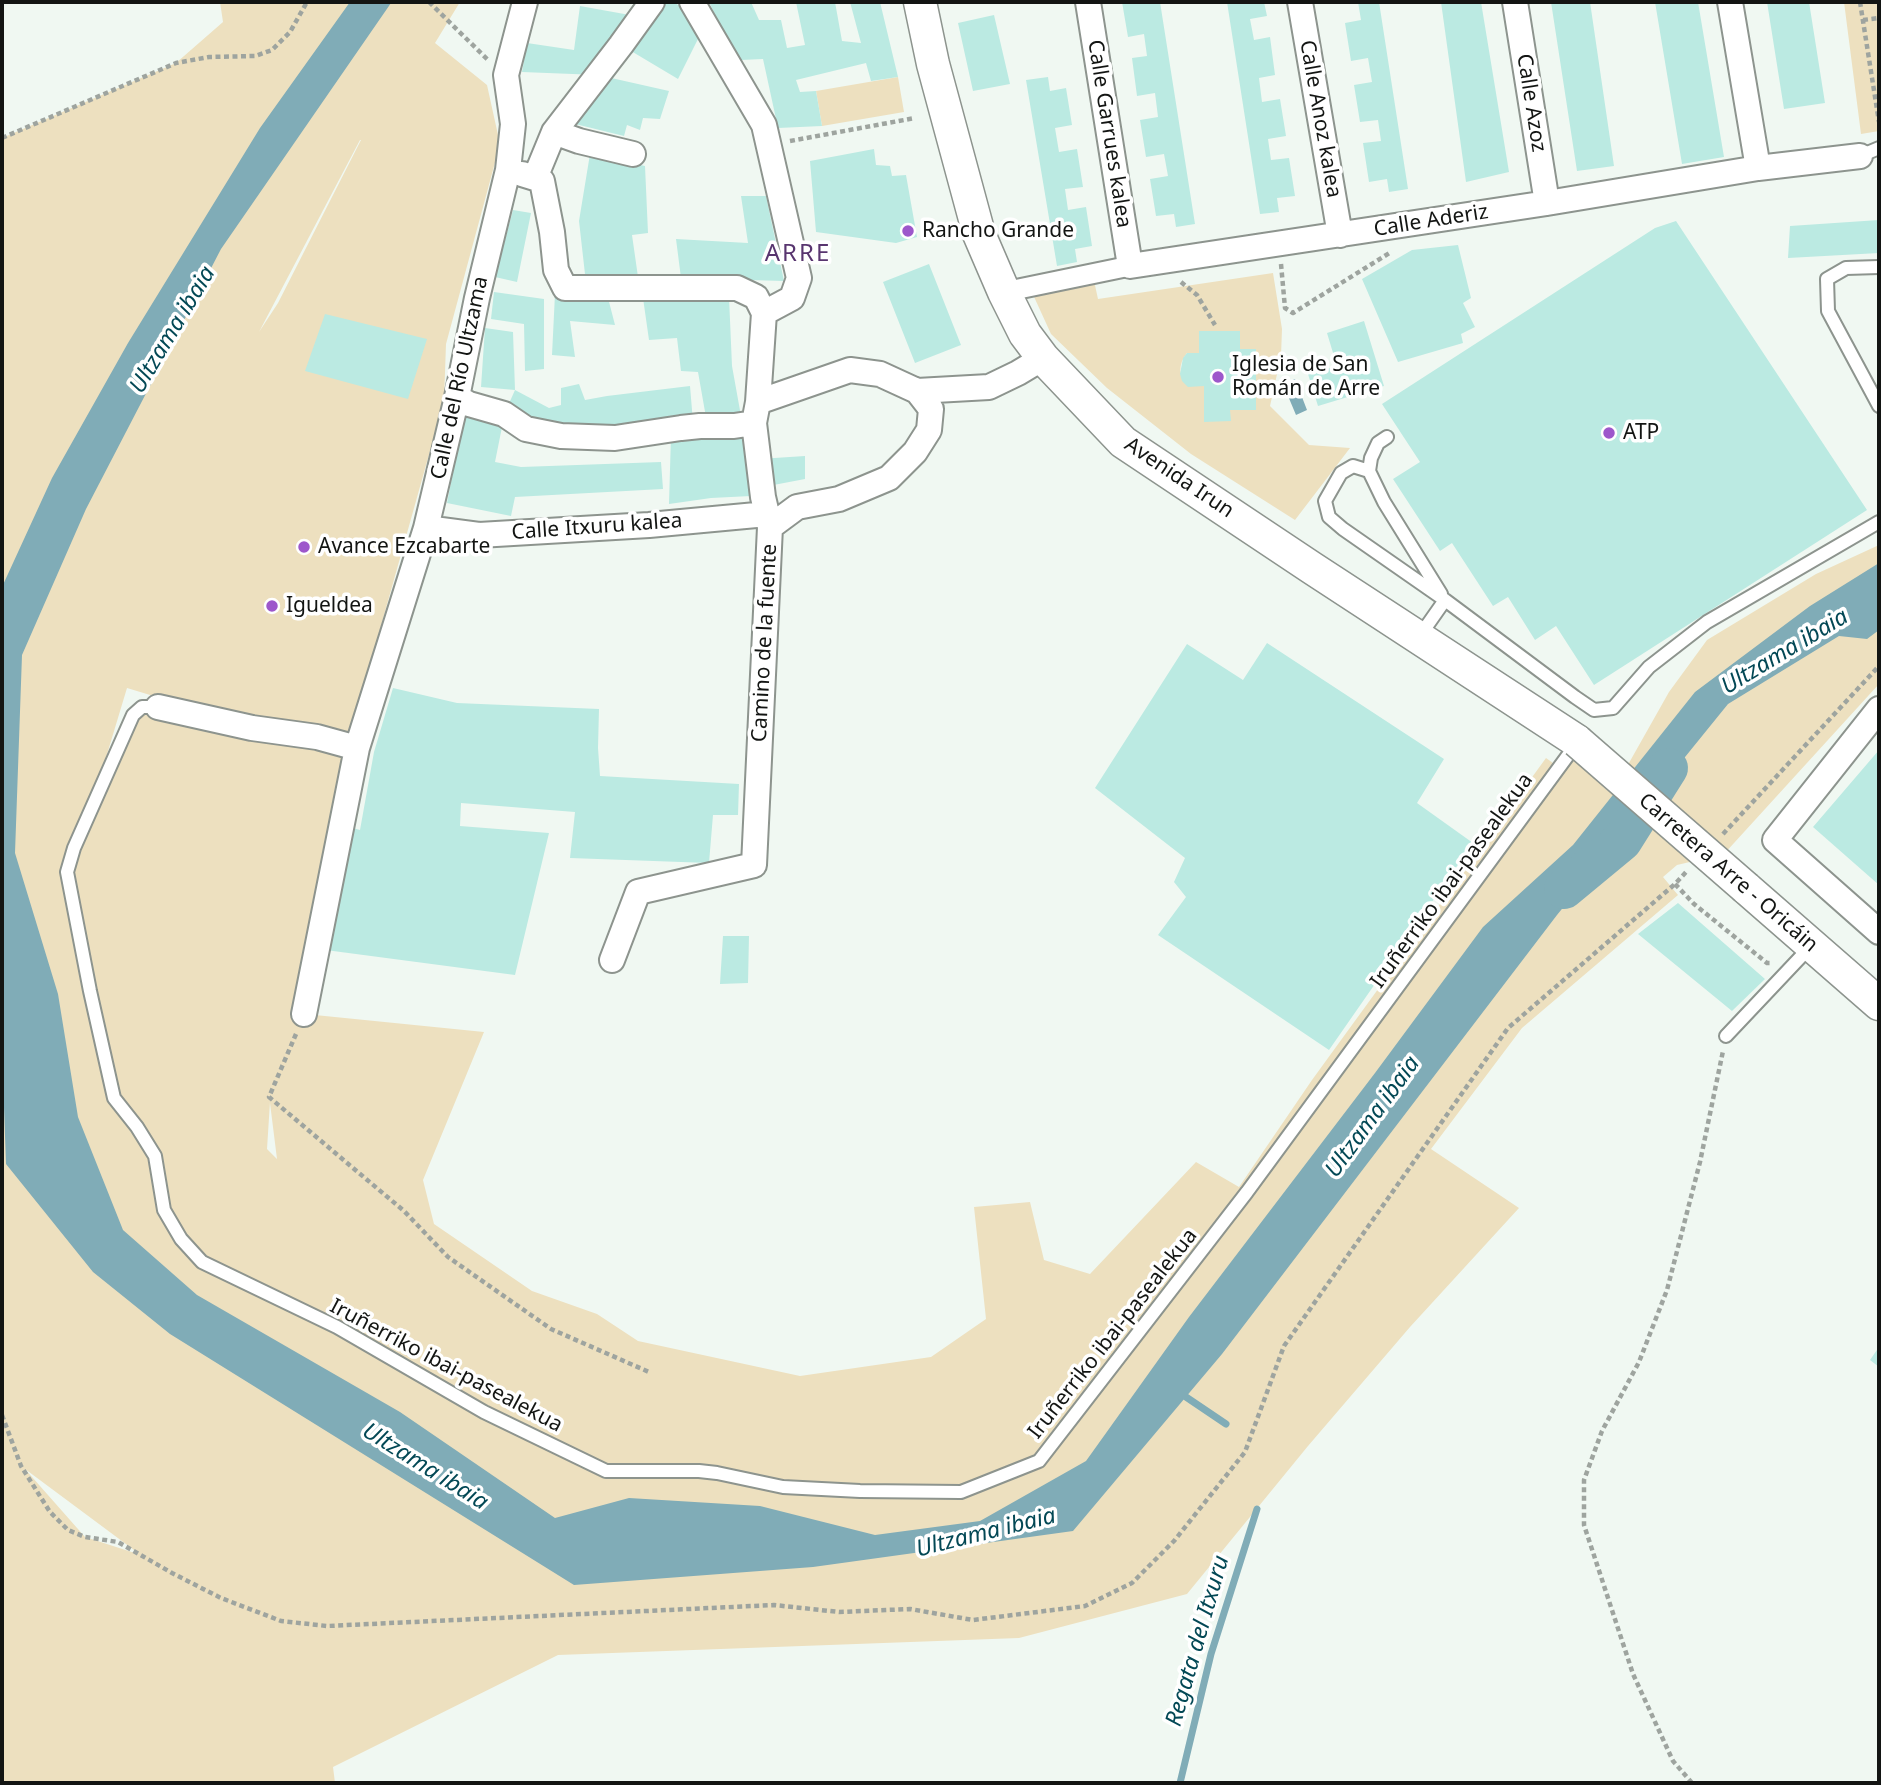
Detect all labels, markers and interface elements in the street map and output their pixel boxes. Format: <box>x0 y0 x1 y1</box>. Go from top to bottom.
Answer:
street label: Calle Garrues kalea <box>1082 38 1136 230</box>
street label: Calle Anoz kalea <box>1294 38 1346 200</box>
street label: Calle Azoz <box>1511 52 1551 154</box>
street label: Calle Aderiz <box>1372 200 1490 242</box>
place label: Rancho Grande <box>922 218 1074 244</box>
marker: Rancho Grande <box>900 223 916 239</box>
district label: ARRE <box>765 240 831 268</box>
water label: Ultzama ibaia <box>124 262 222 398</box>
street label: Calle del Río Ultzama <box>426 274 494 482</box>
place label: Iglesia de San Román de Arre <box>1232 352 1380 402</box>
marker: Iglesia de San Román de Arre <box>1210 369 1226 385</box>
place label: ATP <box>1623 420 1659 446</box>
marker: ATP <box>1601 425 1617 441</box>
street label: Avenida Irun <box>1120 432 1238 524</box>
street label: Calle Itxuru kalea <box>511 508 683 546</box>
place label: Avance Ezcabarte <box>318 534 490 560</box>
marker: Avance Ezcabarte <box>296 539 312 555</box>
street label: Camino de la fuente <box>747 543 783 743</box>
place label: Igueldea <box>286 593 373 619</box>
marker: Igueldea <box>264 598 280 614</box>
water label: Ultzama ibaia <box>1717 603 1853 701</box>
street label: Iruñerriko ibai-pasealekua <box>1365 769 1539 993</box>
street label: Carretera Arre - Oricáin <box>1633 788 1823 958</box>
water label: Ultzama ibaia <box>1320 1051 1426 1183</box>
street label: Iruñerriko ibai-pasealekua <box>1023 1224 1203 1444</box>
street label: Iruñerriko ibai-pasealekua <box>325 1294 567 1438</box>
water label: Ultzama ibaia <box>357 1417 493 1517</box>
water label: Ultzama ibaia <box>913 1502 1059 1564</box>
water label: Regata del Itxuru <box>1160 1552 1236 1730</box>

